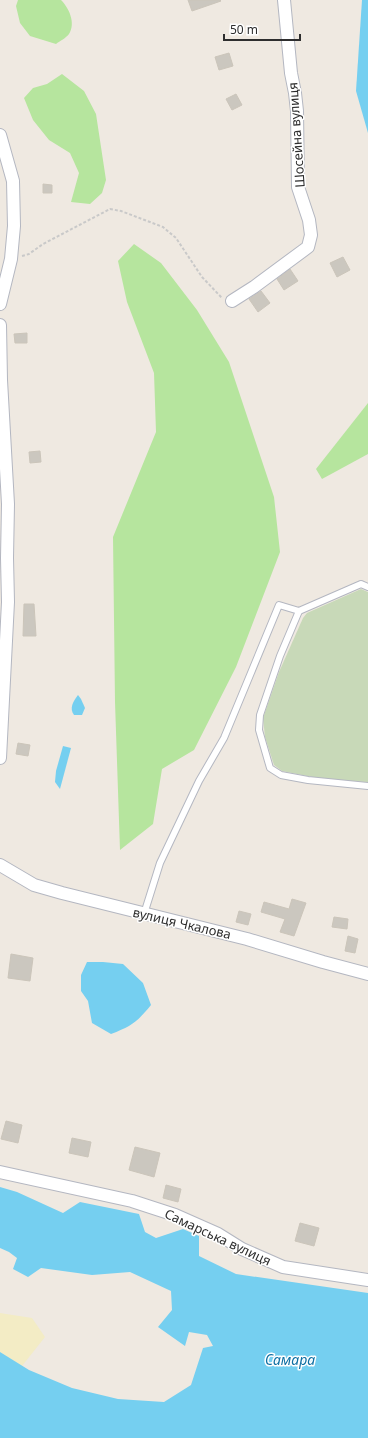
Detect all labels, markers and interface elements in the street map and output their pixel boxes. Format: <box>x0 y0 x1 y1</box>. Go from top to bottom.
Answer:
scale bar <box>224 16 300 42</box>
text: 50 m <box>230 21 258 38</box>
street label: Шосейна вулиця <box>283 82 309 188</box>
street label: вулиця Чкалова <box>131 903 233 943</box>
street label: Самарська вулиця <box>162 1204 274 1270</box>
water label: Самара <box>265 1350 315 1369</box>

